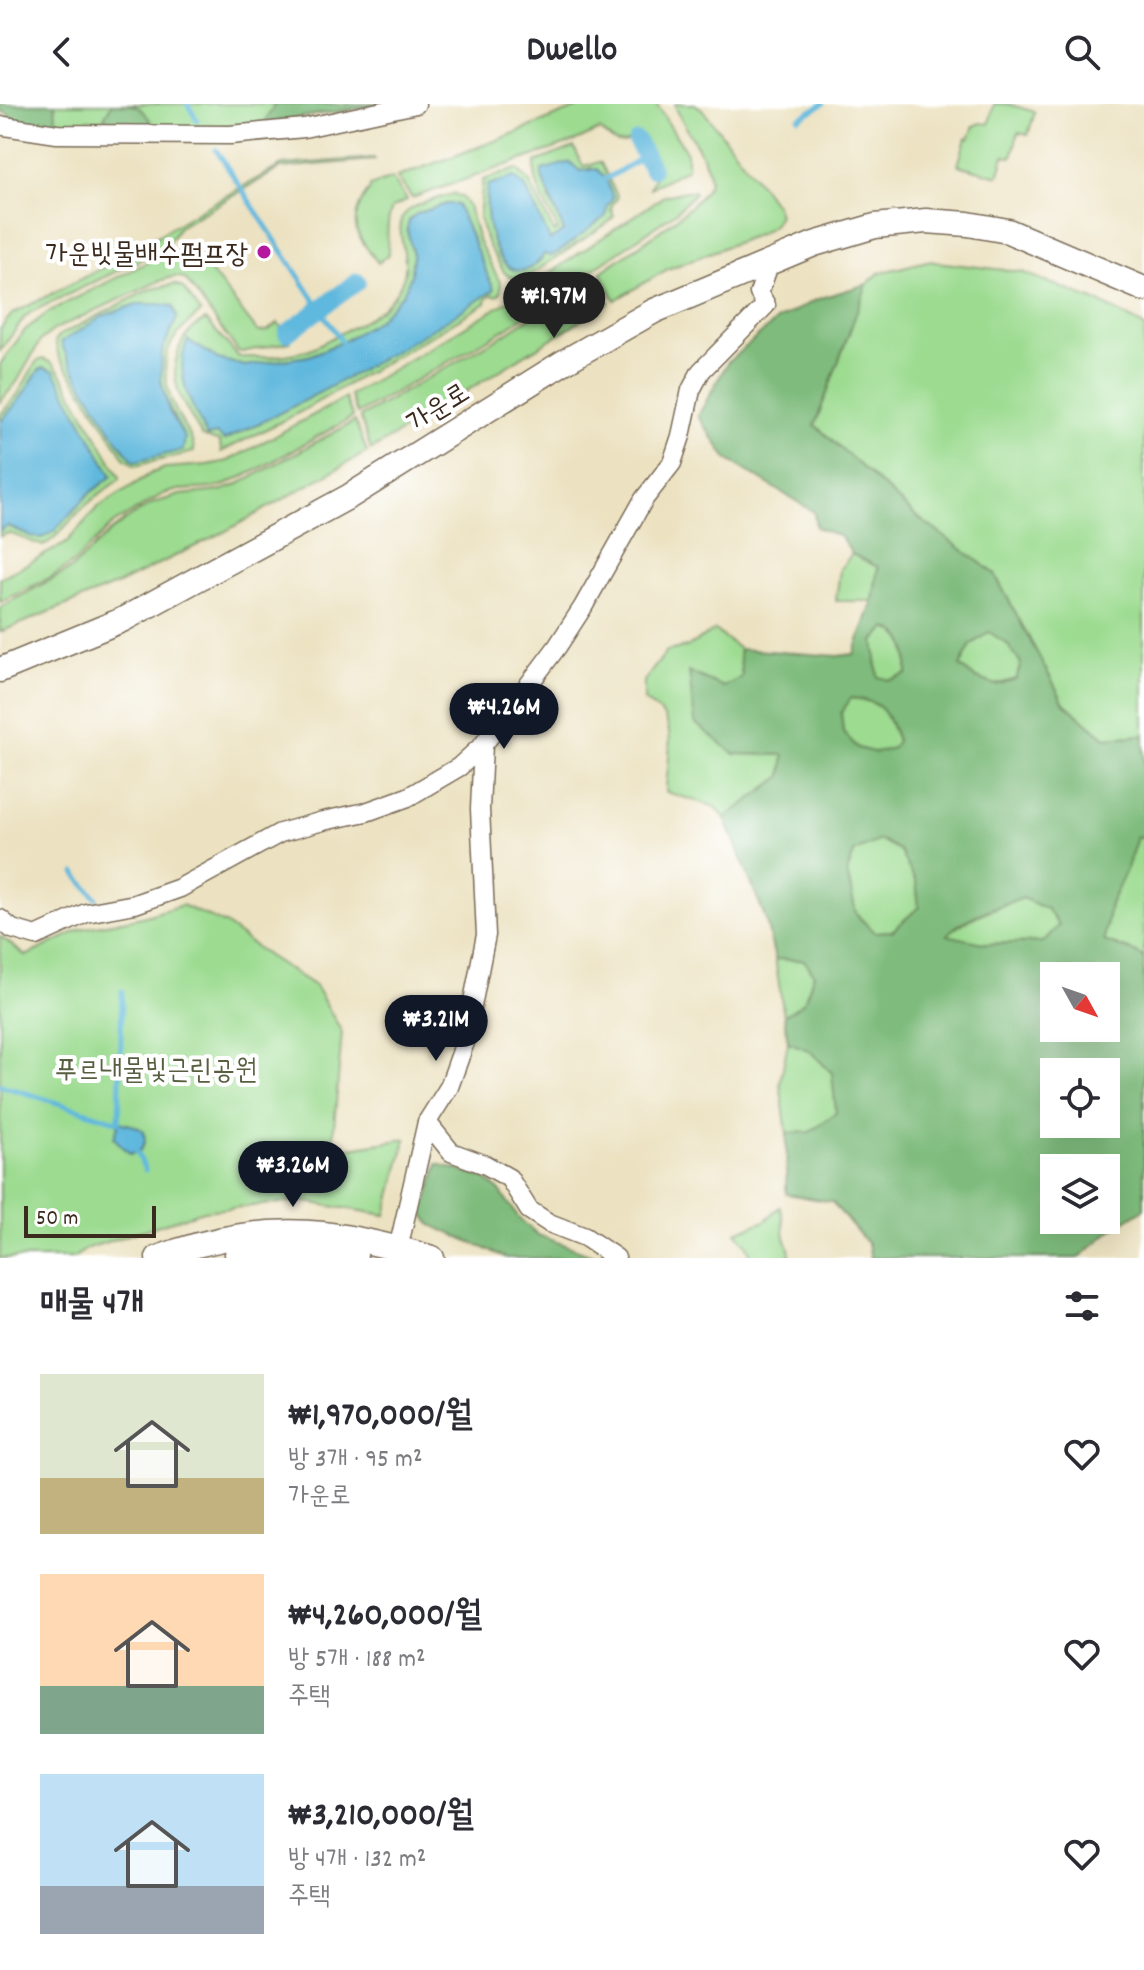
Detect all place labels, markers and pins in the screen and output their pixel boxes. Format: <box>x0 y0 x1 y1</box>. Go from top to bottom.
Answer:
place label: 가운빗물배수펌프장 <box>45 237 248 277</box>
marker: 가운빗물배수펌프장 <box>255 243 273 261</box>
pin: ₩1.97M <box>489 272 619 340</box>
pin: ₩4.26M <box>439 683 569 751</box>
pin: ₩3.21M <box>371 995 501 1063</box>
pin: ₩3.26M <box>228 1141 358 1209</box>

